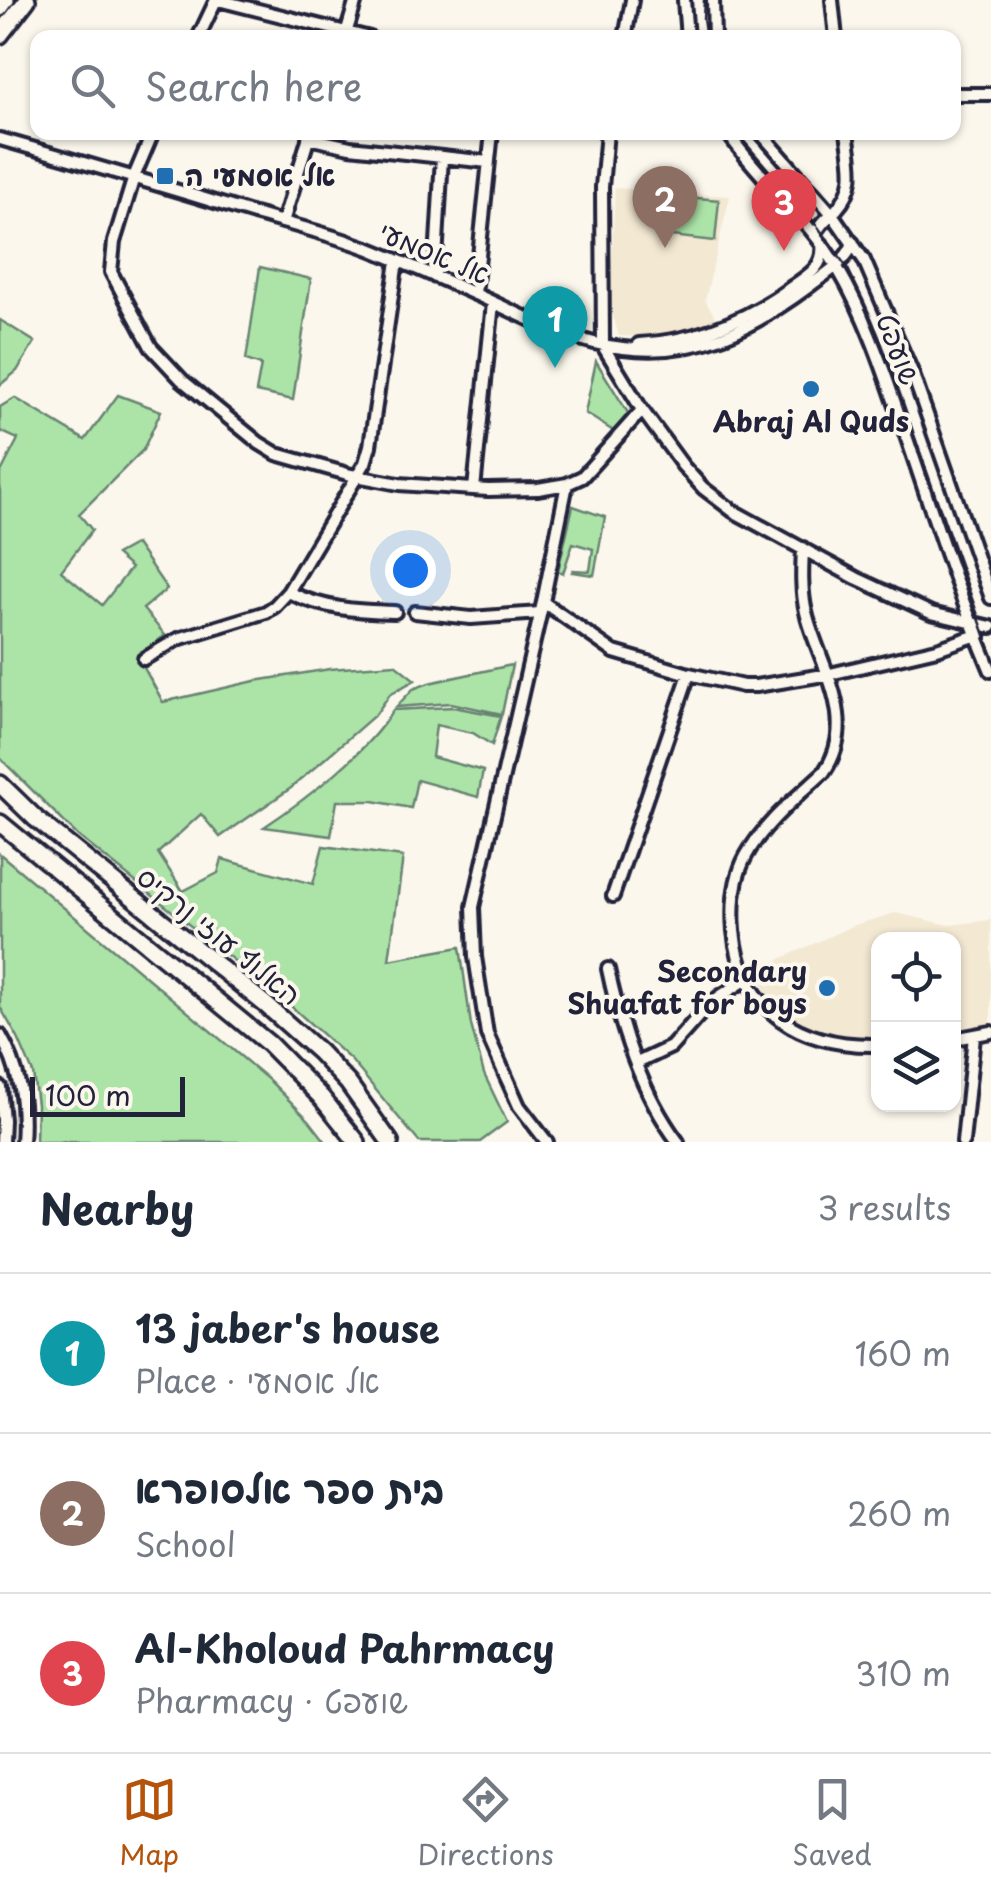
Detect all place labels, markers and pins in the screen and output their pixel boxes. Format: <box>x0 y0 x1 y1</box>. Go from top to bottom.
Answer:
place label: אל אסמעי ה <box>185 153 335 196</box>
marker: אל אסמעי ה <box>154 165 176 187</box>
pin: 2 <box>632 166 698 248</box>
pin: 3 <box>752 168 816 251</box>
pin: 1 <box>522 286 588 368</box>
marker: Abraj Al Quds <box>800 378 822 400</box>
place label: Abraj Al Quds <box>713 399 909 442</box>
place label: Secondary Shuafat for boys <box>568 949 807 1024</box>
marker: Secondary Shuafat for boys <box>816 977 838 999</box>

